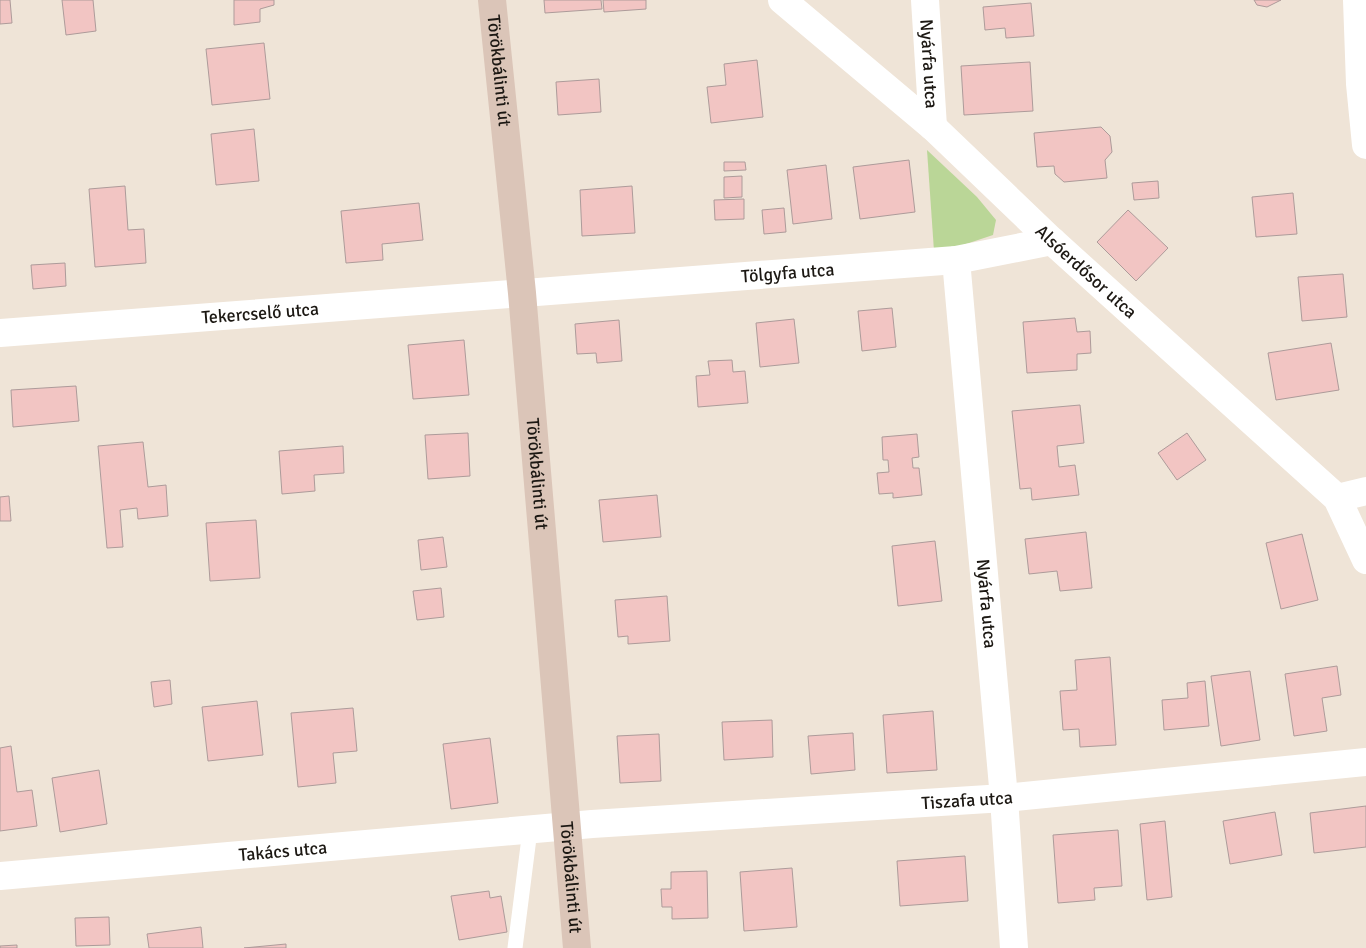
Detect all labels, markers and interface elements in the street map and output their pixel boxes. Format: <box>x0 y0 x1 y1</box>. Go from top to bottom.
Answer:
street label: Törökbálinti út <box>483 14 516 128</box>
street label: Nyárfa utca <box>915 19 943 109</box>
street label: Alsóerdősor utca <box>1031 220 1141 323</box>
street label: Tölgyfa utca <box>740 258 835 287</box>
street label: Tekercselő utca <box>201 298 320 329</box>
street label: Törökbálinti út <box>522 417 553 531</box>
street label: Nyárfa utca <box>972 558 1002 649</box>
street label: Tiszafa utca <box>921 786 1014 814</box>
street label: Törökbálinti út <box>555 821 587 934</box>
street label: Takács utca <box>238 836 328 866</box>

